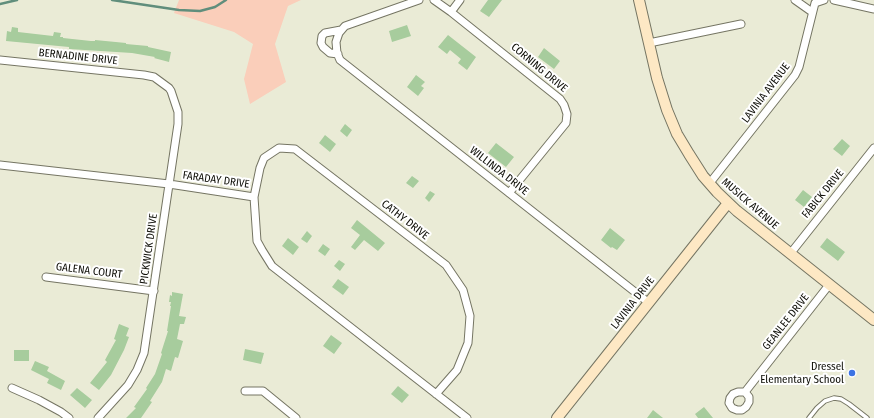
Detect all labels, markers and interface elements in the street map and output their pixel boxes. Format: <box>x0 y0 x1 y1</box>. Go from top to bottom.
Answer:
street label: CORNING DRIVE <box>508 41 570 95</box>
street label: BERNADINE DRIVE <box>38 46 118 68</box>
street label: LAVINIA AVENUE <box>739 60 793 126</box>
street label: WILLINDA DRIVE <box>467 144 531 198</box>
street label: FABICK DRIVE <box>799 167 847 221</box>
street label: FARADAY DRIVE <box>182 169 250 191</box>
street label: MUSICK AVENUE <box>719 176 781 232</box>
street label: CATHY DRIVE <box>379 197 431 243</box>
street label: PICKWICK DRIVE <box>138 213 160 285</box>
street label: GALENA COURT <box>55 260 123 282</box>
street label: LAVINIA DRIVE <box>608 274 658 332</box>
street label: GEANLEE DRIVE <box>760 291 812 353</box>
place label: Dressel Elementary School <box>760 360 844 386</box>
marker: Dressel Elementary School <box>847 368 857 378</box>

